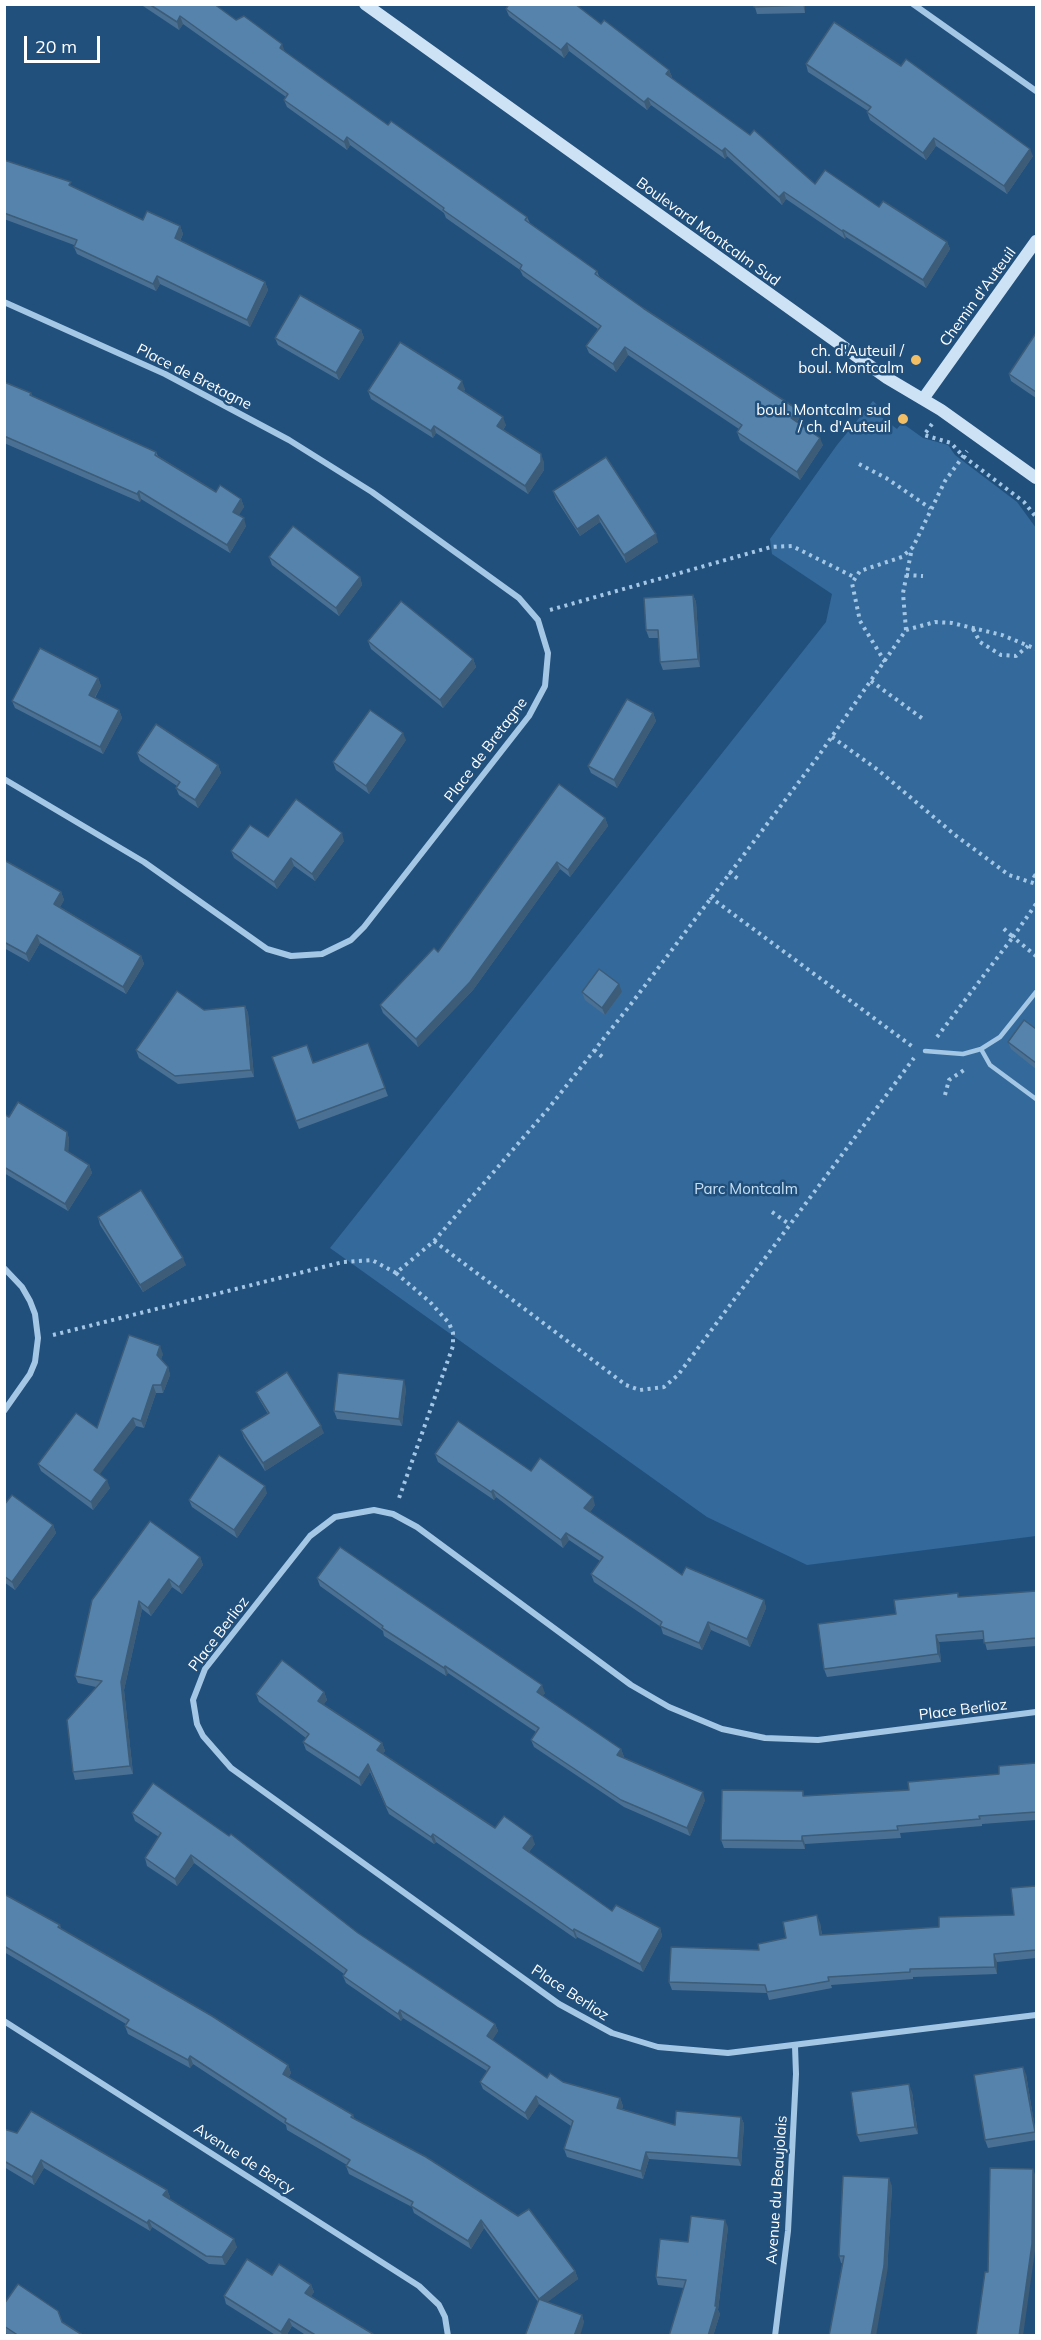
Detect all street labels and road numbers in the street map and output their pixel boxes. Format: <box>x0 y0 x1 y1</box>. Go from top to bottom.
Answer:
street label: Boulevard Montcalm Sud <box>633 174 783 290</box>
street label: Chemin d'Auteuil <box>936 244 1020 350</box>
street label: Place de Bretagne <box>133 340 255 414</box>
street label: Place de Bretagne <box>441 694 531 806</box>
street label: Place Berlioz <box>185 1593 253 1675</box>
street label: Place Berlioz <box>918 1696 1008 1724</box>
street label: Place Berlioz <box>528 1961 612 2025</box>
street label: Avenue du Beaujolais <box>763 2115 791 2265</box>
street label: Avenue de Bercy <box>190 2120 298 2198</box>

